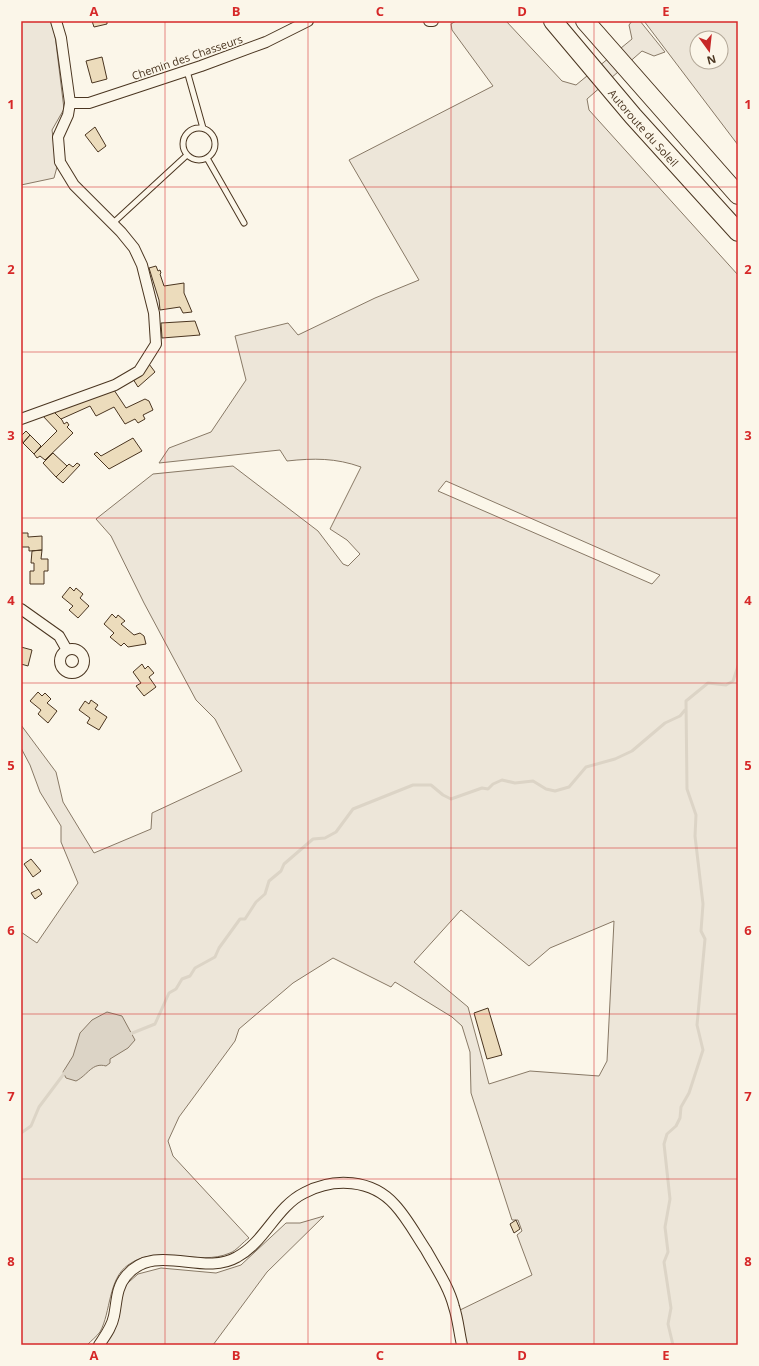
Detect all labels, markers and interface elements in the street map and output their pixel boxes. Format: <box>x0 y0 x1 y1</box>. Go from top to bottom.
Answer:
text: A <box>90 2 99 20</box>
text: B <box>232 2 241 20</box>
text: C <box>376 2 384 20</box>
text: D <box>517 2 527 20</box>
text: E <box>662 2 670 20</box>
north arrow <box>689 30 729 70</box>
street label: Chemin des Chasseurs <box>130 31 244 83</box>
text: N <box>705 52 718 69</box>
street label: Autoroute du Soleil <box>606 86 682 169</box>
text: 1 <box>7 95 15 113</box>
text: 1 <box>744 95 752 113</box>
text: 2 <box>7 260 15 278</box>
text: 2 <box>744 260 752 278</box>
text: 3 <box>7 426 15 444</box>
text: 3 <box>744 426 752 444</box>
text: 4 <box>7 591 15 609</box>
text: 4 <box>744 591 752 609</box>
text: 5 <box>7 756 15 774</box>
text: 5 <box>744 756 752 774</box>
text: 6 <box>7 921 15 939</box>
text: 6 <box>744 921 752 939</box>
text: 7 <box>7 1087 15 1105</box>
text: 7 <box>744 1087 752 1105</box>
text: 8 <box>7 1252 15 1270</box>
text: 8 <box>744 1252 752 1270</box>
text: A <box>90 1346 99 1364</box>
text: B <box>232 1346 241 1364</box>
text: C <box>376 1346 384 1364</box>
text: D <box>517 1346 527 1364</box>
text: E <box>662 1346 670 1364</box>

